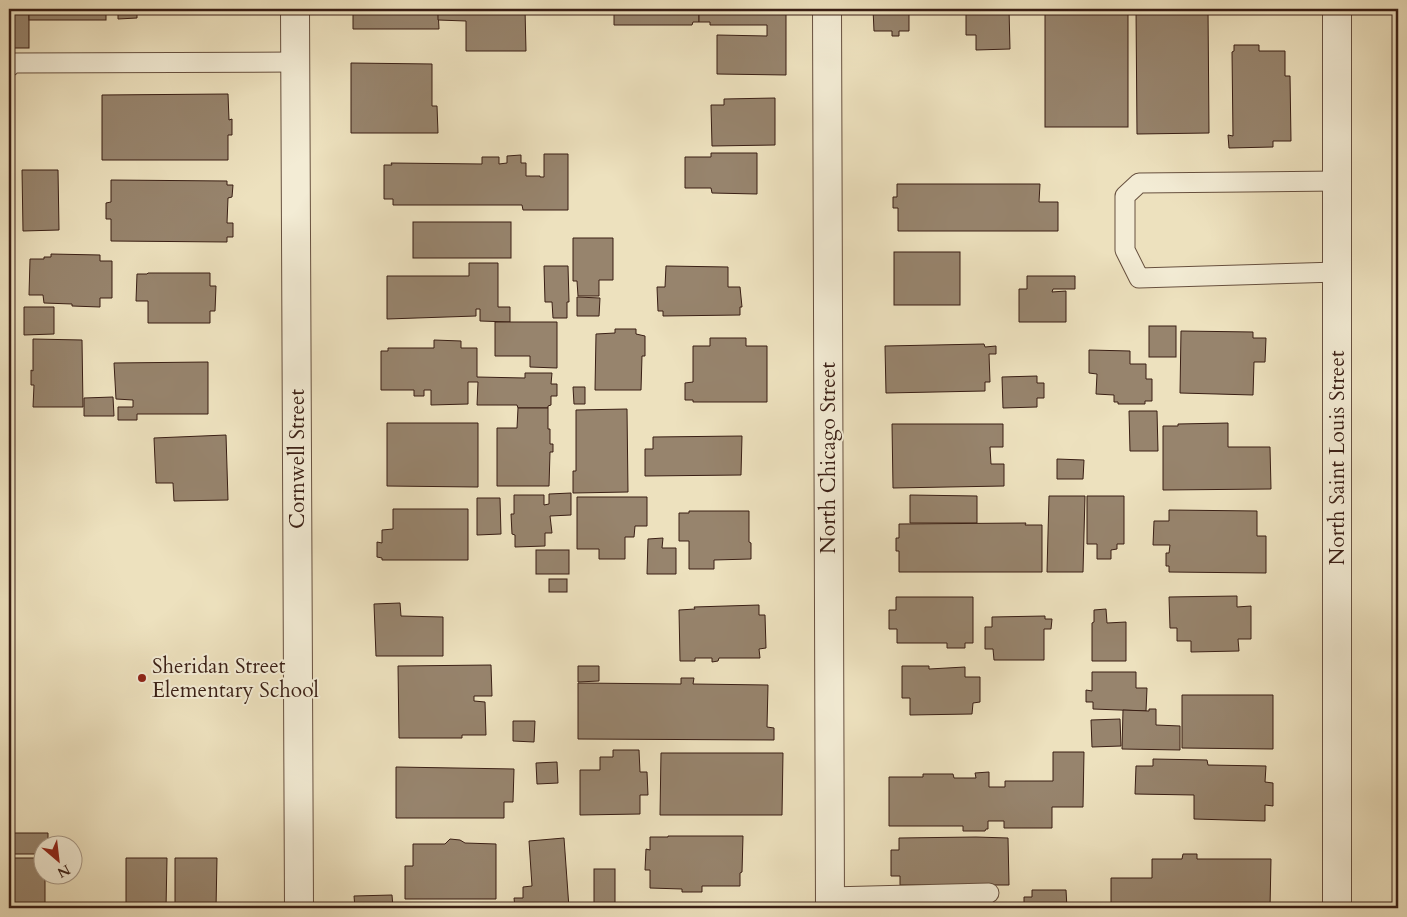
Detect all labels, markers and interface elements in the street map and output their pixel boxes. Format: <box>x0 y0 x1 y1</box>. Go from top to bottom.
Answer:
street label: North Saint Louis Street <box>1323 350 1352 566</box>
street label: North Chicago Street <box>814 362 843 554</box>
street label: Cornwell Street <box>283 389 312 529</box>
place label: Sheridan Street Elementary School <box>152 652 319 705</box>
marker: Sheridan Street Elementary School <box>136 672 148 684</box>
north arrow <box>32 834 82 884</box>
text: N <box>54 860 74 882</box>

